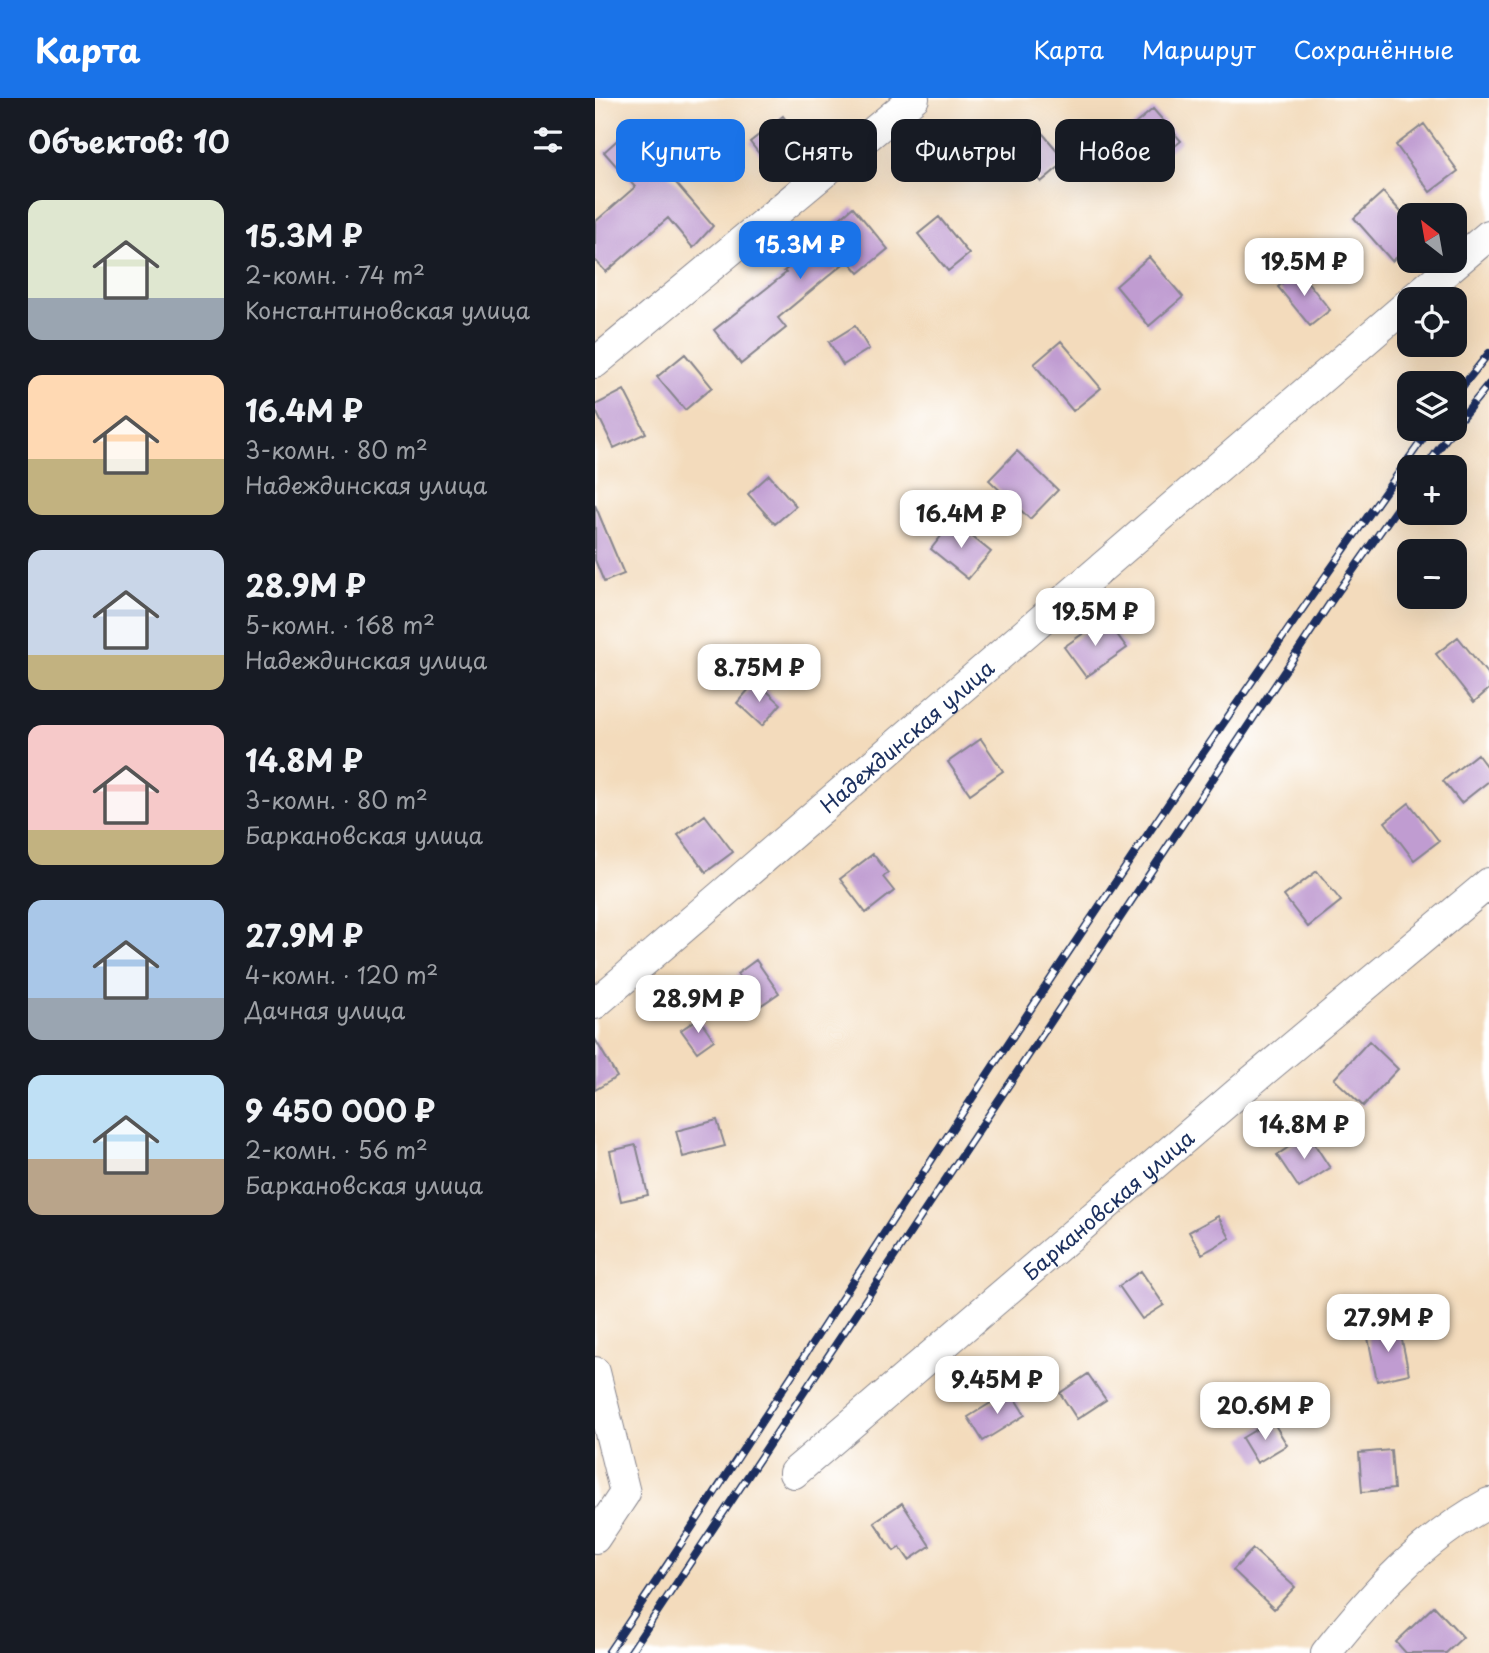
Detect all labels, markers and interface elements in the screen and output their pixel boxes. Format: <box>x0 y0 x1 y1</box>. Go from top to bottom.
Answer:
text: Карта <box>35 24 141 74</box>
text: Карта <box>1033 31 1104 67</box>
text: Маршрут <box>1142 31 1256 67</box>
text: Сохранённые <box>1294 31 1454 67</box>
text: Объектов: 10 <box>28 118 230 163</box>
chip: Купить <box>616 119 745 182</box>
chip: Снять <box>759 119 877 182</box>
chip: Фильтры <box>891 119 1041 182</box>
chip: Новое <box>1055 119 1175 182</box>
icon: filters <box>529 121 567 159</box>
north arrow <box>1397 203 1467 273</box>
map controls <box>1397 203 1467 609</box>
text: 15.3M ₽ <box>245 212 363 257</box>
pin: 15.3M ₽ <box>735 222 865 281</box>
text: 15.3M ₽ <box>755 226 845 261</box>
icon: home <box>84 228 168 312</box>
pin: 19.5M ₽ <box>1239 238 1369 298</box>
text: 19.5M ₽ <box>1261 243 1347 278</box>
text: 2-комн. · 74 m² <box>245 257 425 292</box>
button: locate <box>1397 287 1467 357</box>
text: Константиновская улица <box>245 292 530 327</box>
button: layers <box>1397 371 1467 441</box>
text: 16.4M ₽ <box>245 387 363 432</box>
icon: home <box>84 403 168 487</box>
text: 3-комн. · 80 m² <box>245 432 428 467</box>
button: + <box>1397 455 1467 525</box>
text: Надеждинская улица <box>245 467 487 502</box>
pin: 16.4M ₽ <box>896 490 1026 550</box>
text: 16.4M ₽ <box>916 495 1006 530</box>
button: − <box>1397 539 1467 609</box>
text: 28.9M ₽ <box>245 562 366 607</box>
icon: home <box>84 578 168 662</box>
pin: 19.5M ₽ <box>1030 588 1160 648</box>
text: 19.5M ₽ <box>1052 593 1138 628</box>
text: 5-комн. · 168 m² <box>245 607 435 642</box>
text: Надеждинская улица <box>245 642 487 677</box>
pin: 8.75M ₽ <box>694 644 824 704</box>
text: 8.75M ₽ <box>714 649 804 684</box>
street label: Надеждинская улица <box>812 651 1001 820</box>
text: 14.8M ₽ <box>245 737 363 782</box>
icon: home <box>84 753 168 837</box>
text: 3-комн. · 80 m² <box>245 782 428 817</box>
text: Баркановская улица <box>245 817 483 852</box>
text: 27.9M ₽ <box>245 912 363 957</box>
icon: home <box>84 928 168 1012</box>
text: 4-комн. · 120 m² <box>245 957 438 992</box>
pin: 28.9M ₽ <box>633 976 763 1035</box>
text: 28.9M ₽ <box>652 980 744 1015</box>
text: Дачная улица <box>245 992 405 1027</box>
text: 9 450 000 ₽ <box>245 1087 435 1132</box>
pin: 14.8M ₽ <box>1239 1102 1369 1161</box>
icon: home <box>84 1103 168 1187</box>
text: 14.8M ₽ <box>1259 1106 1349 1141</box>
street label: Баркановская улица <box>1015 1121 1201 1287</box>
text: 2-комн. · 56 m² <box>245 1132 428 1167</box>
text: Баркановская улица <box>245 1167 483 1202</box>
pin: 27.9M ₽ <box>1323 1294 1453 1354</box>
text: 27.9M ₽ <box>1343 1299 1433 1334</box>
pin: 9.45M ₽ <box>932 1356 1062 1416</box>
text: 9.45M ₽ <box>951 1361 1043 1396</box>
pin: 20.6M ₽ <box>1200 1382 1330 1442</box>
text: 20.6M ₽ <box>1216 1387 1314 1422</box>

